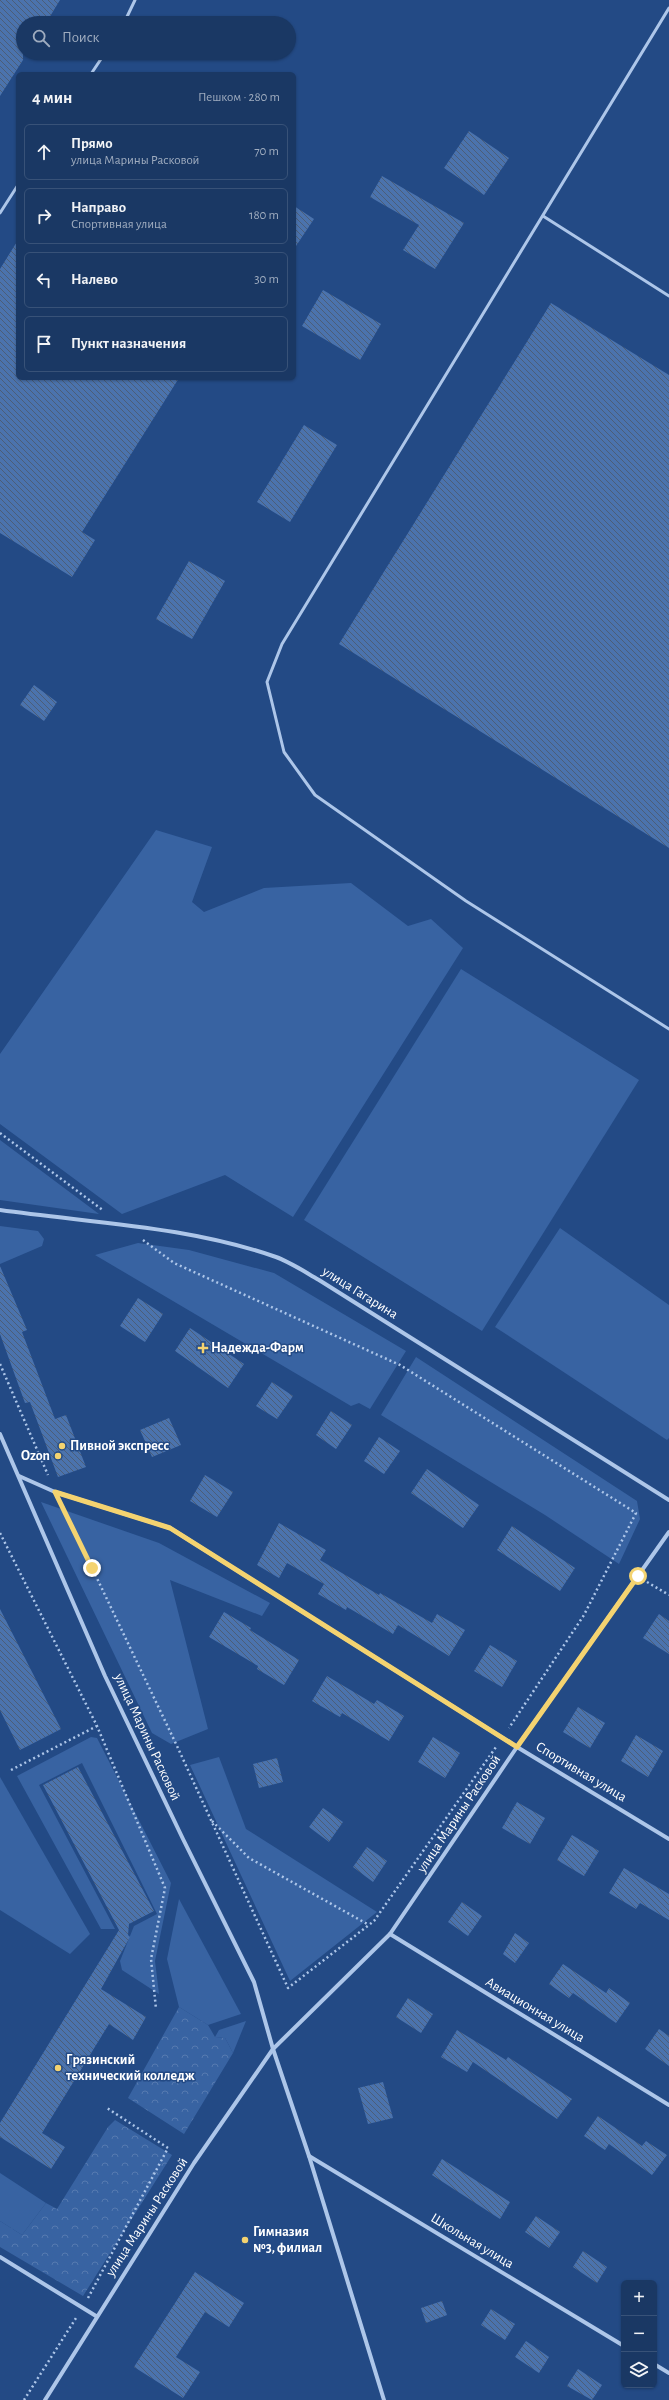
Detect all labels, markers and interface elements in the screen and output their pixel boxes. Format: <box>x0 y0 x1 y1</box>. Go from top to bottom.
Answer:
search box <box>16 16 296 60</box>
icon: search <box>30 27 52 49</box>
text: Поиск <box>62 30 100 45</box>
text: 4 мин <box>32 89 72 106</box>
text: Пешком · 280 m <box>198 91 280 104</box>
text: Прямо <box>71 136 113 151</box>
icon: ahead <box>33 141 55 163</box>
text: 70 m <box>254 145 279 158</box>
text: улица Марины Расковой <box>71 154 199 167</box>
text: Направо <box>71 200 126 215</box>
icon: right <box>33 205 55 227</box>
text: 180 m <box>249 209 279 222</box>
text: Спортивная улица <box>71 218 167 231</box>
icon: left <box>33 269 55 291</box>
text: Налево <box>71 272 118 287</box>
text: 30 m <box>254 273 279 286</box>
icon: arrive <box>33 333 55 355</box>
text: Пункт назначения <box>71 336 186 351</box>
street label: улица Гагарина <box>319 1264 401 1322</box>
place label: Надежда-Фарм <box>211 1341 304 1355</box>
marker: Надежда-Фарм <box>198 1343 208 1353</box>
place label: Пивной экспресс <box>70 1439 169 1453</box>
marker: Пивной экспресс <box>57 1441 67 1451</box>
place label: Ozon <box>21 1449 50 1463</box>
marker: Ozon <box>53 1451 63 1461</box>
route end <box>83 1559 101 1577</box>
route start <box>629 1567 647 1585</box>
street label: улица Марины Расковой <box>111 1670 183 1803</box>
street label: Спортивная улица <box>533 1739 629 1805</box>
street label: улица Марины Расковой <box>414 1753 503 1876</box>
street label: Авиационная улица <box>483 1975 587 2045</box>
place label: Грязинский технический колледж <box>65 2053 195 2083</box>
marker: Грязинский технический колледж <box>53 2063 63 2073</box>
street label: улица Марины Расковой <box>103 2155 191 2280</box>
street label: Школьная улица <box>428 2211 516 2271</box>
place label: Гимназия №3, филиал <box>253 2225 322 2255</box>
marker: Гимназия №3, филиал <box>240 2235 250 2245</box>
map controls <box>621 2280 657 2388</box>
button: + <box>621 2280 657 2316</box>
button: − <box>621 2316 657 2352</box>
button: layers <box>621 2352 657 2388</box>

